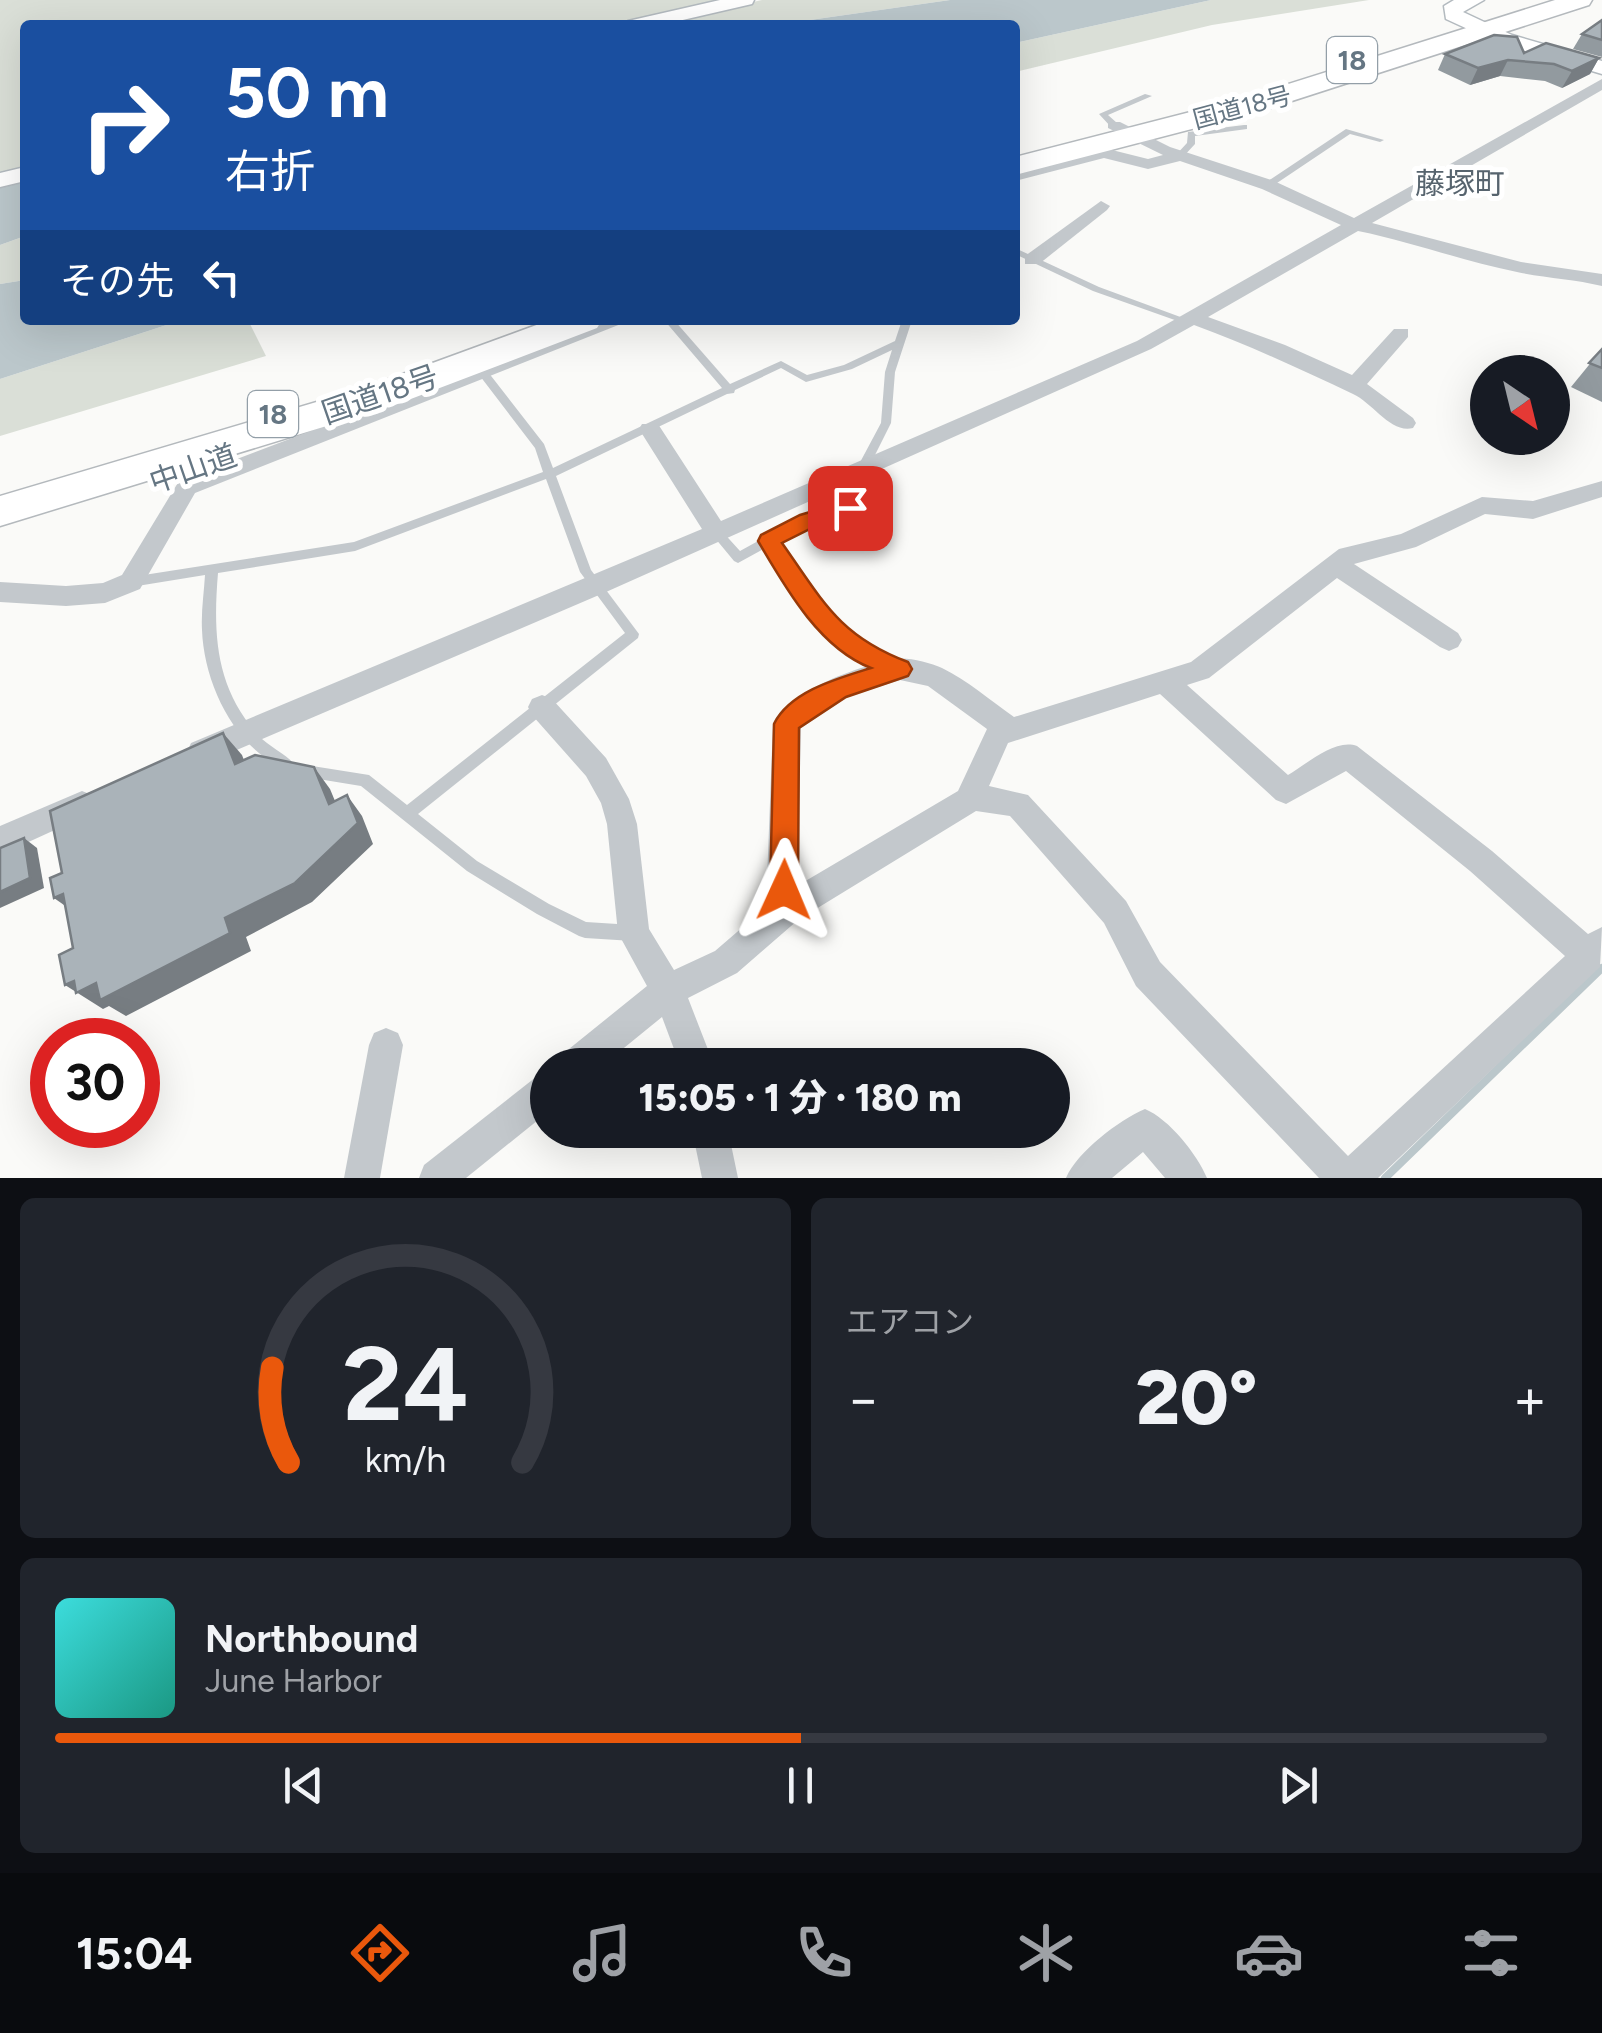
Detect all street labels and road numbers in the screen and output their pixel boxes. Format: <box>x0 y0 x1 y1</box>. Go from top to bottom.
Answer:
road number: 18 <box>1327 37 1377 83</box>
street label: 国道18号 <box>1189 79 1295 135</box>
street label: 国道18号 <box>317 357 443 432</box>
road number: 18 <box>248 391 298 437</box>
street label: 中山道 <box>144 436 241 501</box>

